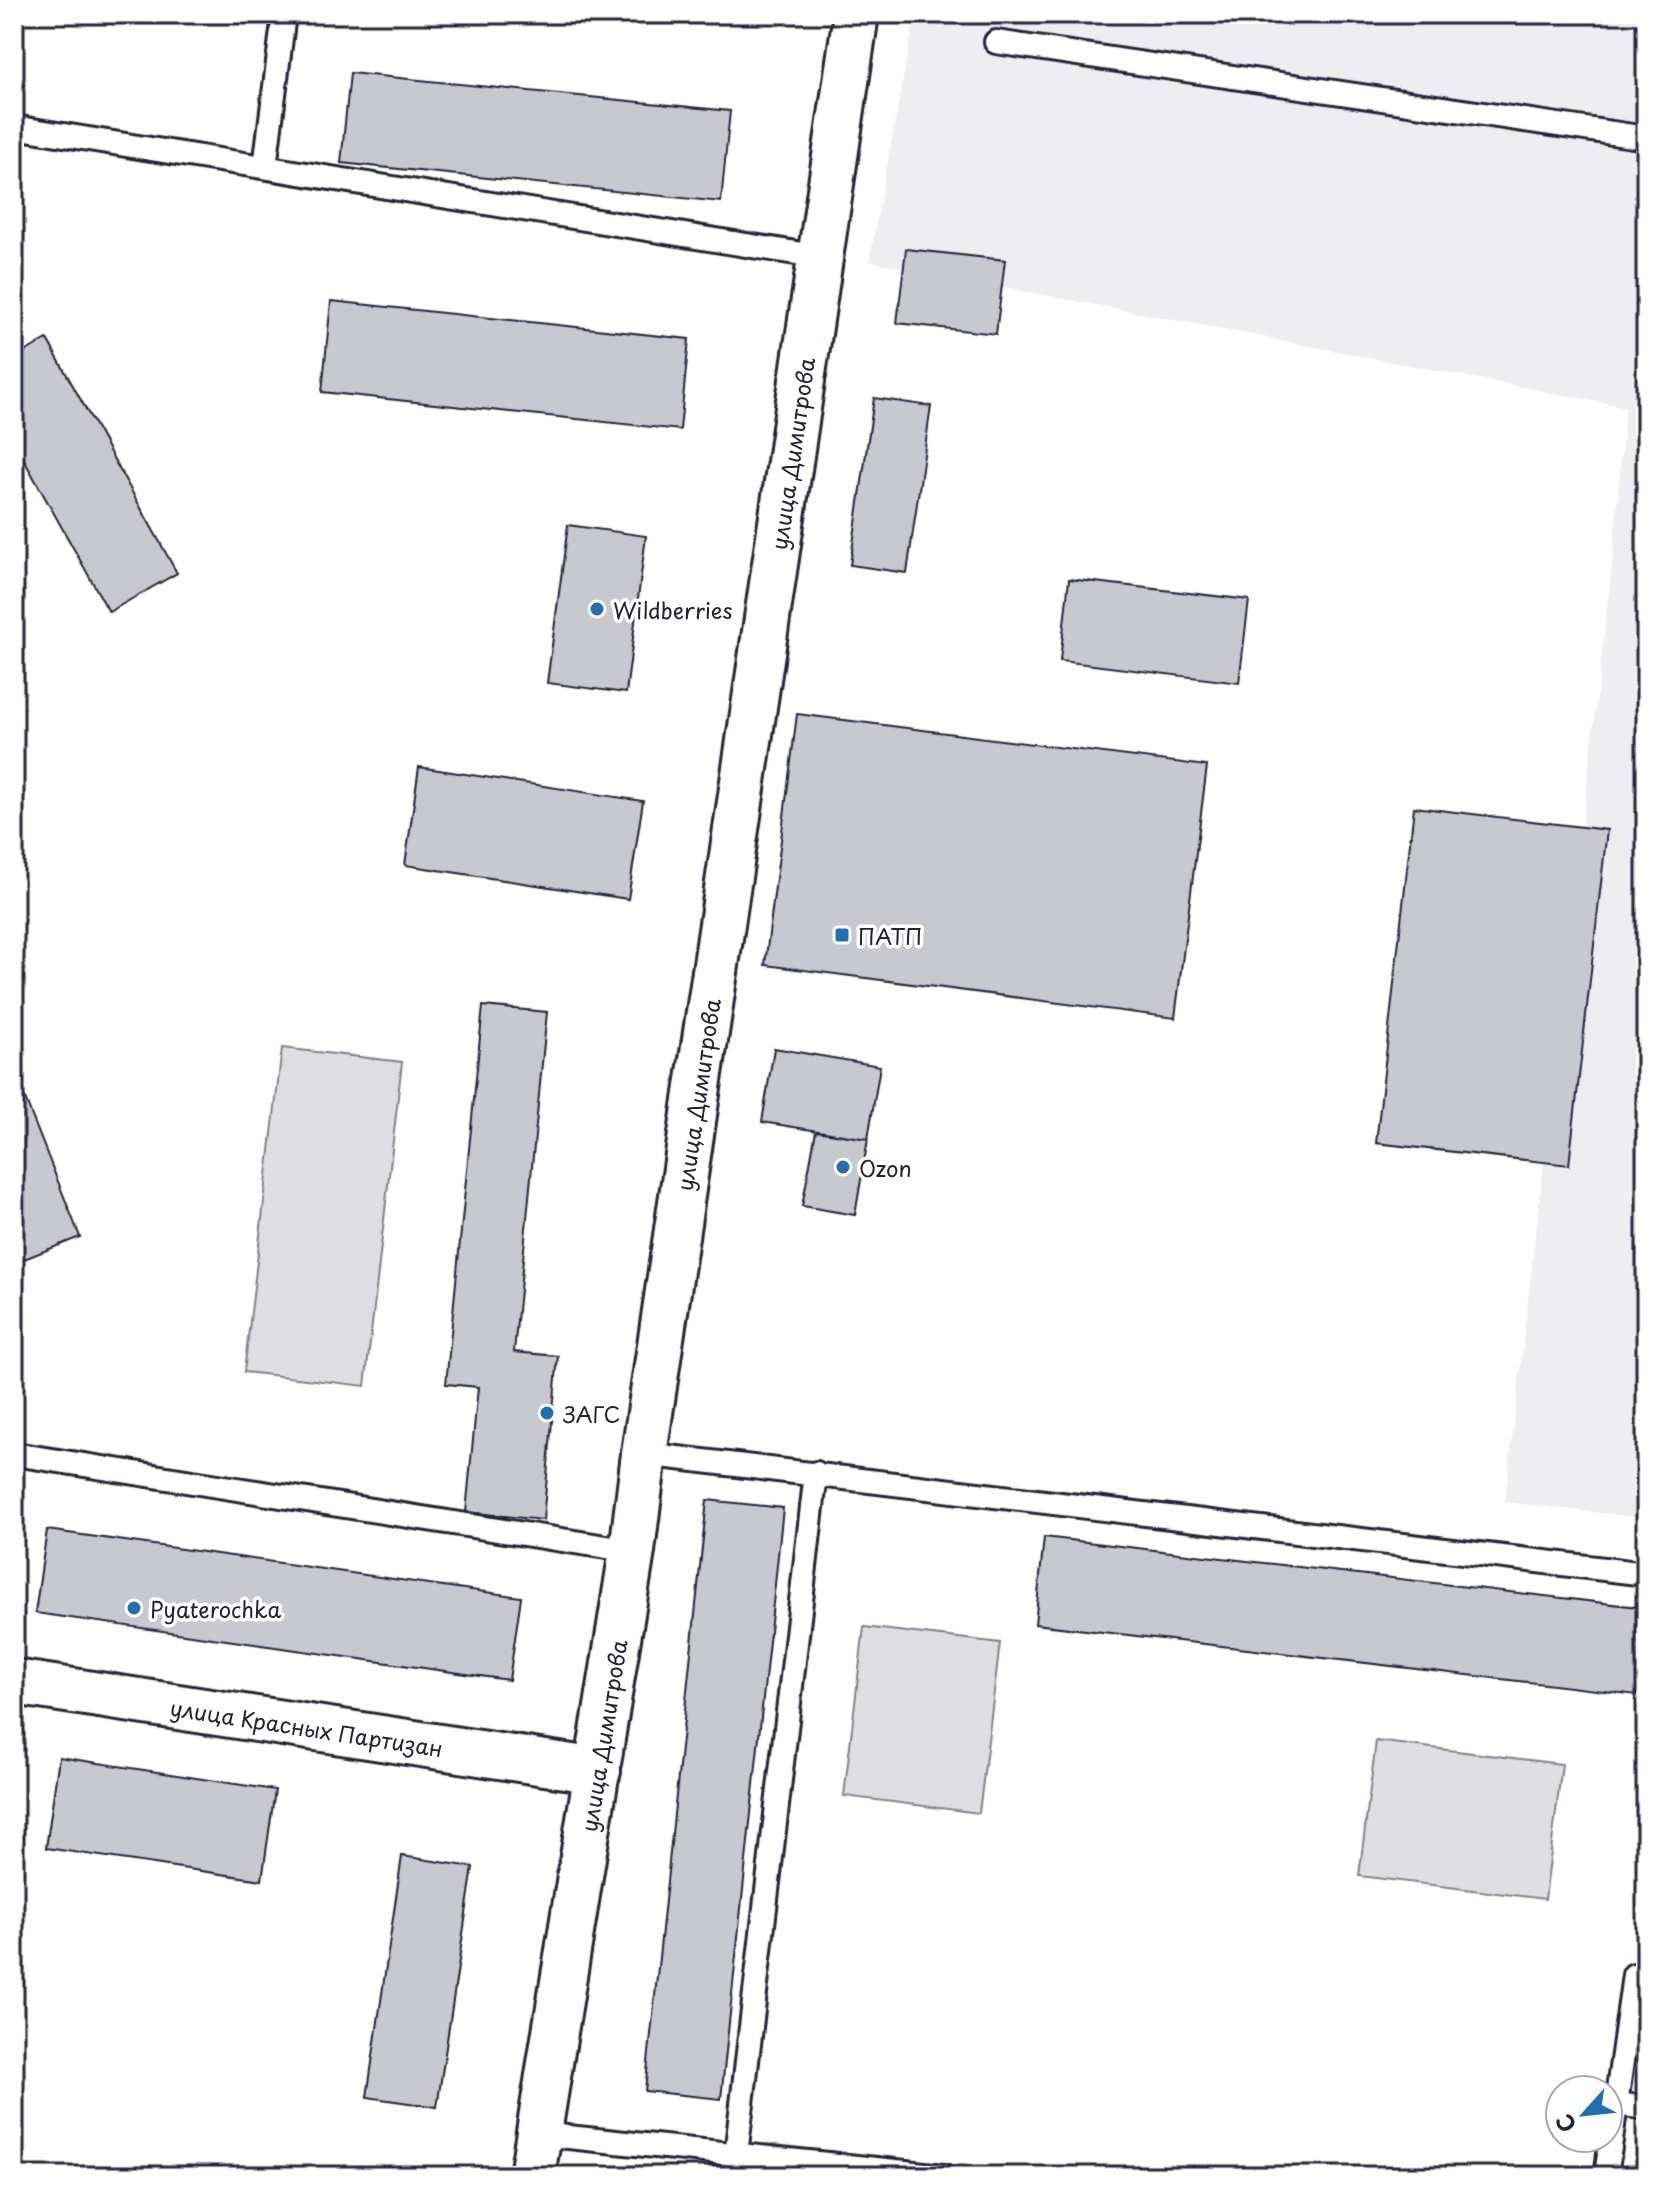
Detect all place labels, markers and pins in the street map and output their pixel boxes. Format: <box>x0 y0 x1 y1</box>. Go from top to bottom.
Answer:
place label: Wildberries <box>613 593 732 626</box>
marker: Wildberries <box>588 600 606 618</box>
place label: ПАТП <box>858 919 923 952</box>
marker: ПАТП <box>833 926 851 944</box>
place label: Ozon <box>859 1151 912 1184</box>
marker: Ozon <box>834 1158 852 1176</box>
place label: ЗАГС <box>562 1397 620 1430</box>
marker: ЗАГС <box>538 1404 556 1422</box>
place label: Pyaterochka <box>150 1592 282 1625</box>
marker: Pyaterochka <box>125 1599 143 1617</box>

